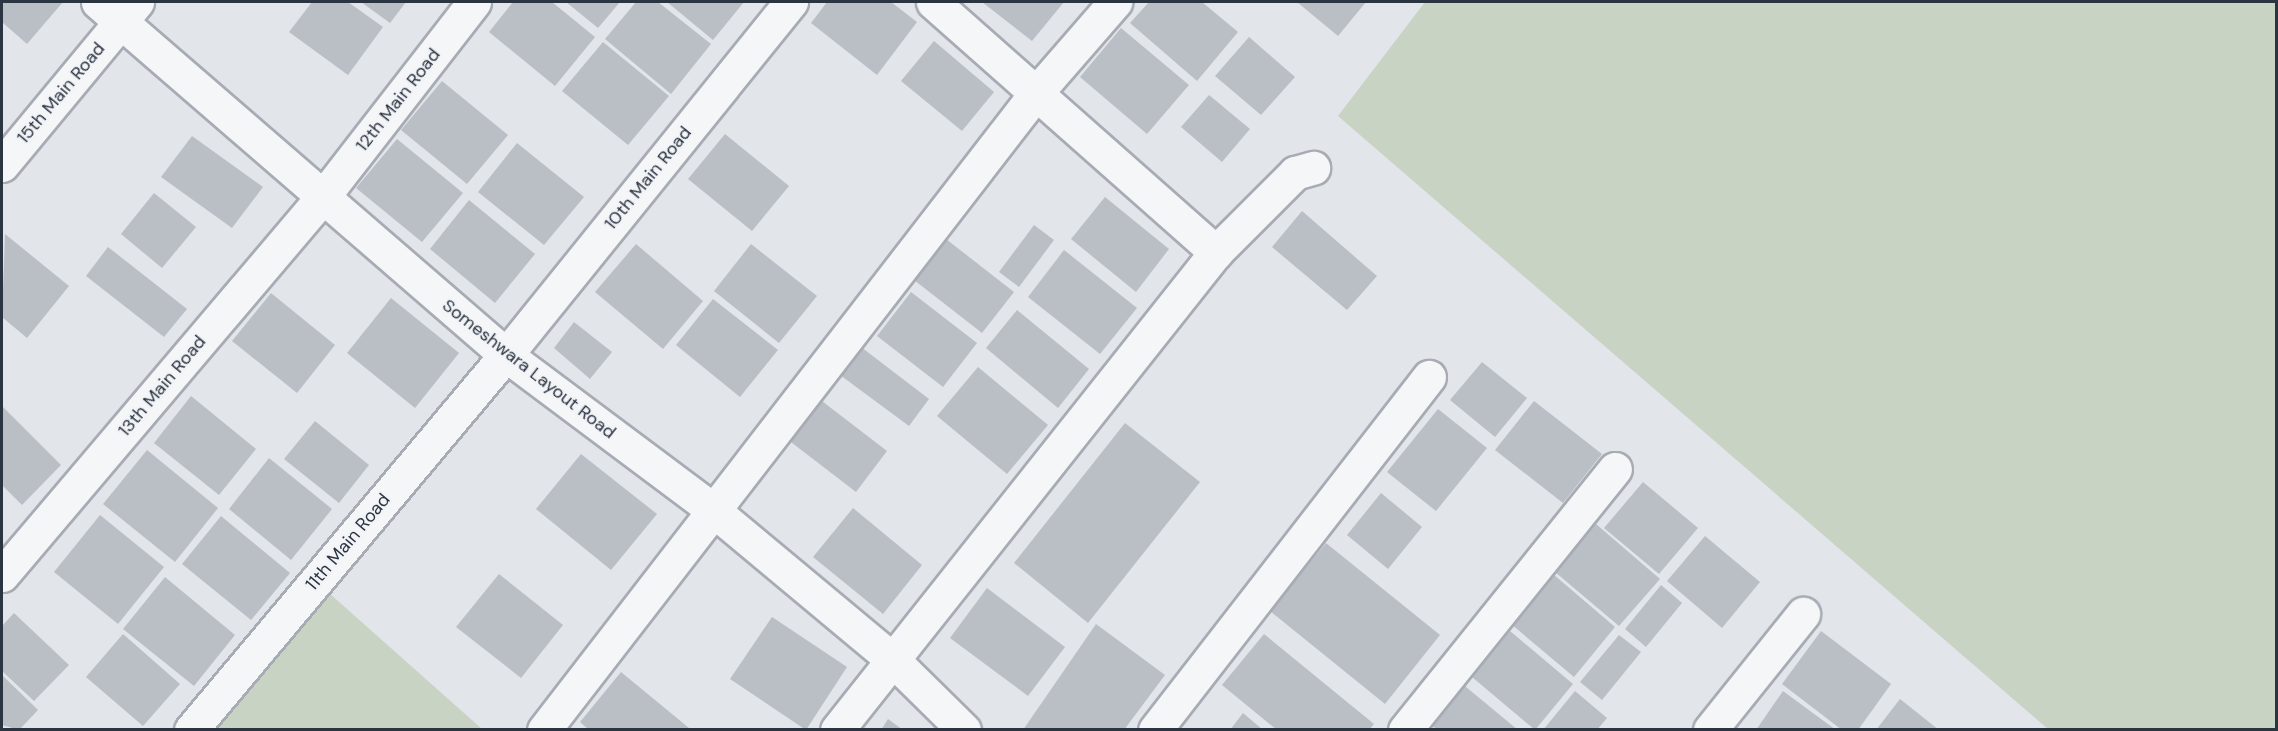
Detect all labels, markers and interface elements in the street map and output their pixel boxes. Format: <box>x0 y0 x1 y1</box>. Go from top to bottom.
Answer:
street label: 15th Main Road <box>13 38 109 148</box>
street label: 12th Main Road <box>351 44 445 156</box>
street label: 10th Main Road <box>600 122 696 234</box>
street label: Someshwara Layout Road <box>438 295 620 443</box>
street label: 13th Main Road <box>114 331 210 441</box>
street label: 11th Main Road <box>301 489 395 595</box>

